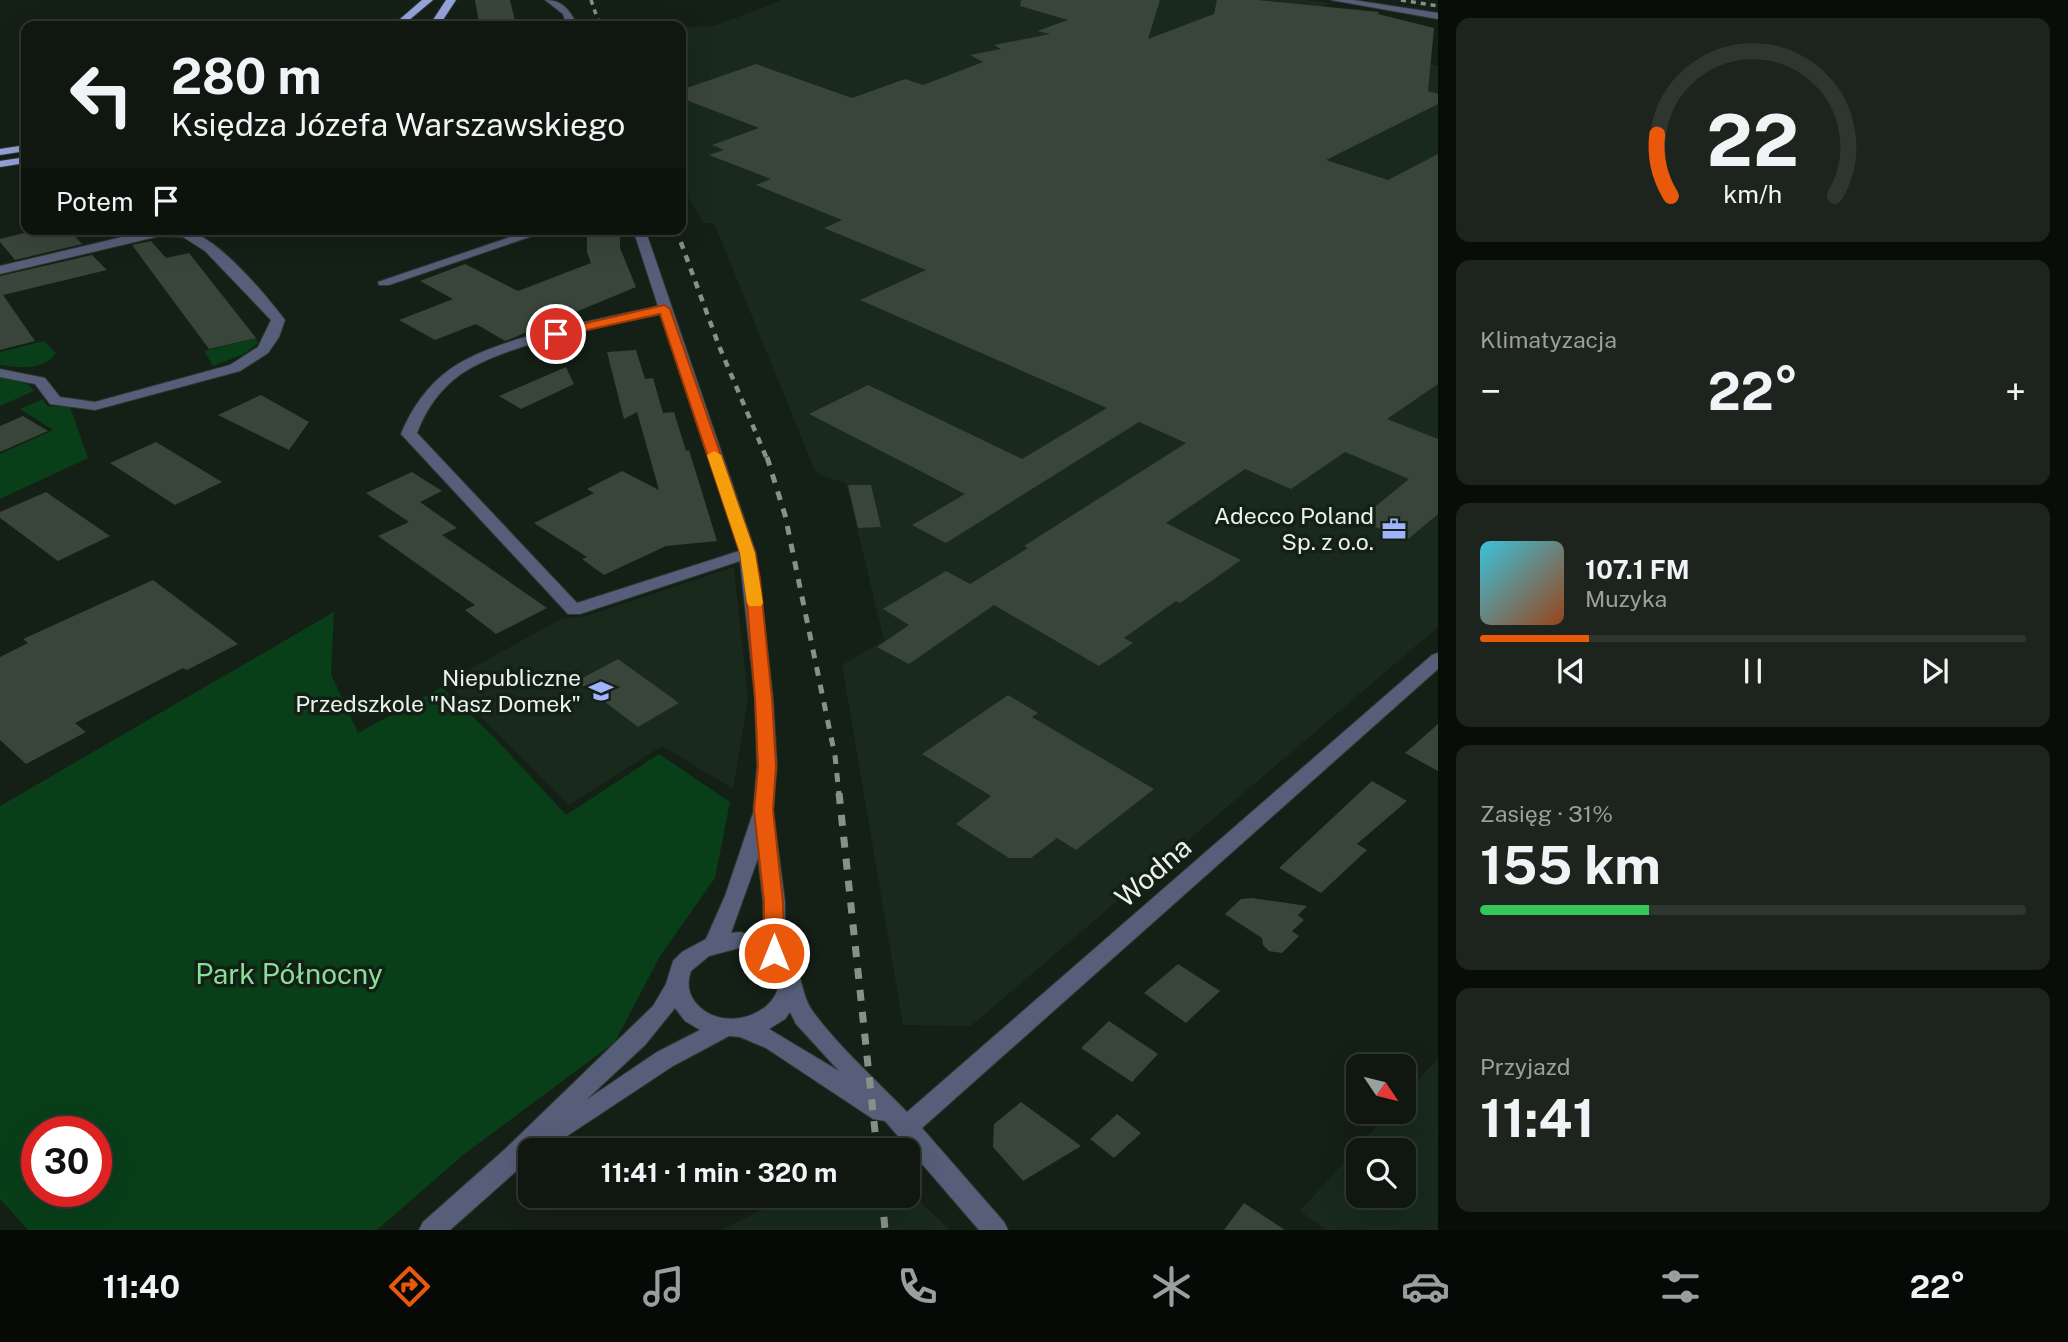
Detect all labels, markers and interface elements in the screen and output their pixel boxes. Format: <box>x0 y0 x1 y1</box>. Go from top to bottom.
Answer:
text: 280 m <box>171 47 321 105</box>
icon: left <box>56 49 147 140</box>
text: 22 <box>1707 98 1799 183</box>
text: Księdza Józefa Warszawskiego <box>171 106 625 143</box>
text: km/h <box>1724 179 1782 209</box>
icon: arrive <box>147 182 185 220</box>
text: Potem <box>56 186 133 217</box>
pin <box>526 304 586 364</box>
icon: arrive <box>537 315 575 353</box>
text: Klimatyzacja <box>1480 326 1617 353</box>
text: 22° <box>1708 361 1798 422</box>
text: − <box>1480 369 1501 414</box>
text: + <box>2005 369 2026 414</box>
place label: Adecco Poland Sp. z o.o. <box>1214 502 1374 555</box>
office icon: Adecco Poland Sp. z o.o. <box>1380 515 1408 543</box>
text: 107.1 FM <box>1585 554 1690 585</box>
text: Muzyka <box>1585 585 1667 612</box>
icon: previous <box>1552 652 1590 690</box>
icon: pause <box>1734 652 1772 690</box>
icon: next <box>1916 652 1954 690</box>
place label: Niepubliczne Przedszkole "Nasz Domek" <box>295 664 581 717</box>
school or university icon: Niepubliczne Przedszkole "Nasz Domek" <box>587 677 615 705</box>
text: Zasięg · 31% <box>1480 800 1613 827</box>
street label: Wodna <box>1108 830 1197 914</box>
text: 155 km <box>1480 835 1661 896</box>
position arrow <box>737 916 811 990</box>
park label: Park Północny <box>195 957 383 990</box>
text: Przyjazd <box>1480 1053 1570 1080</box>
north arrow <box>1346 1054 1416 1124</box>
map controls <box>1346 1054 1416 1208</box>
text: 11:41 <box>1480 1088 1595 1149</box>
speed limit sign: 30 <box>21 1116 112 1207</box>
button: search <box>1346 1138 1416 1208</box>
text: 11:41 · 1 min · 320 m <box>601 1157 837 1188</box>
icon: directions <box>385 1262 434 1311</box>
icon: music <box>639 1262 688 1311</box>
icon: phone <box>893 1262 942 1311</box>
icon: climate <box>1147 1262 1196 1311</box>
icon: car <box>1401 1262 1450 1311</box>
icon: filters <box>1656 1262 1705 1311</box>
text: 11:40 <box>103 1268 180 1305</box>
text: 22° <box>1910 1268 1965 1305</box>

